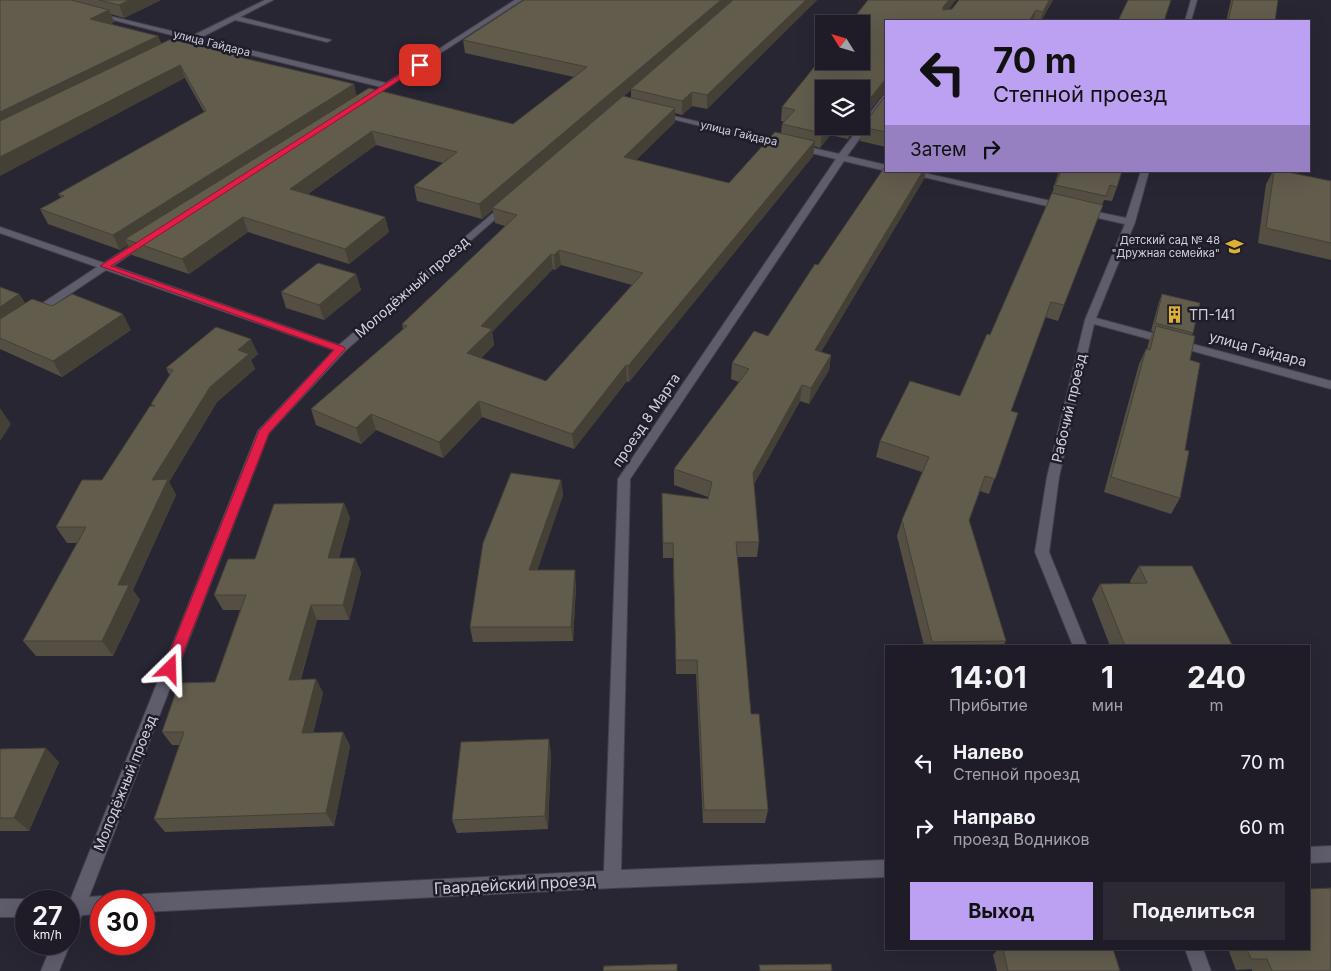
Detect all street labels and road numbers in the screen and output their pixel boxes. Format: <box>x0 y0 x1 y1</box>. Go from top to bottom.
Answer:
street label: улица Гайдара <box>172 27 252 59</box>
street label: улица Гайдара <box>699 117 779 149</box>
street label: Молодёжный проезд <box>351 232 472 341</box>
street label: улица Гайдара <box>1208 327 1309 370</box>
street label: Рабочий проезд <box>1048 352 1089 464</box>
street label: проезд 8 Марта <box>608 370 683 470</box>
street label: Молодёжный проезд <box>89 712 160 853</box>
street label: Гвардейский проезд <box>433 870 597 898</box>

